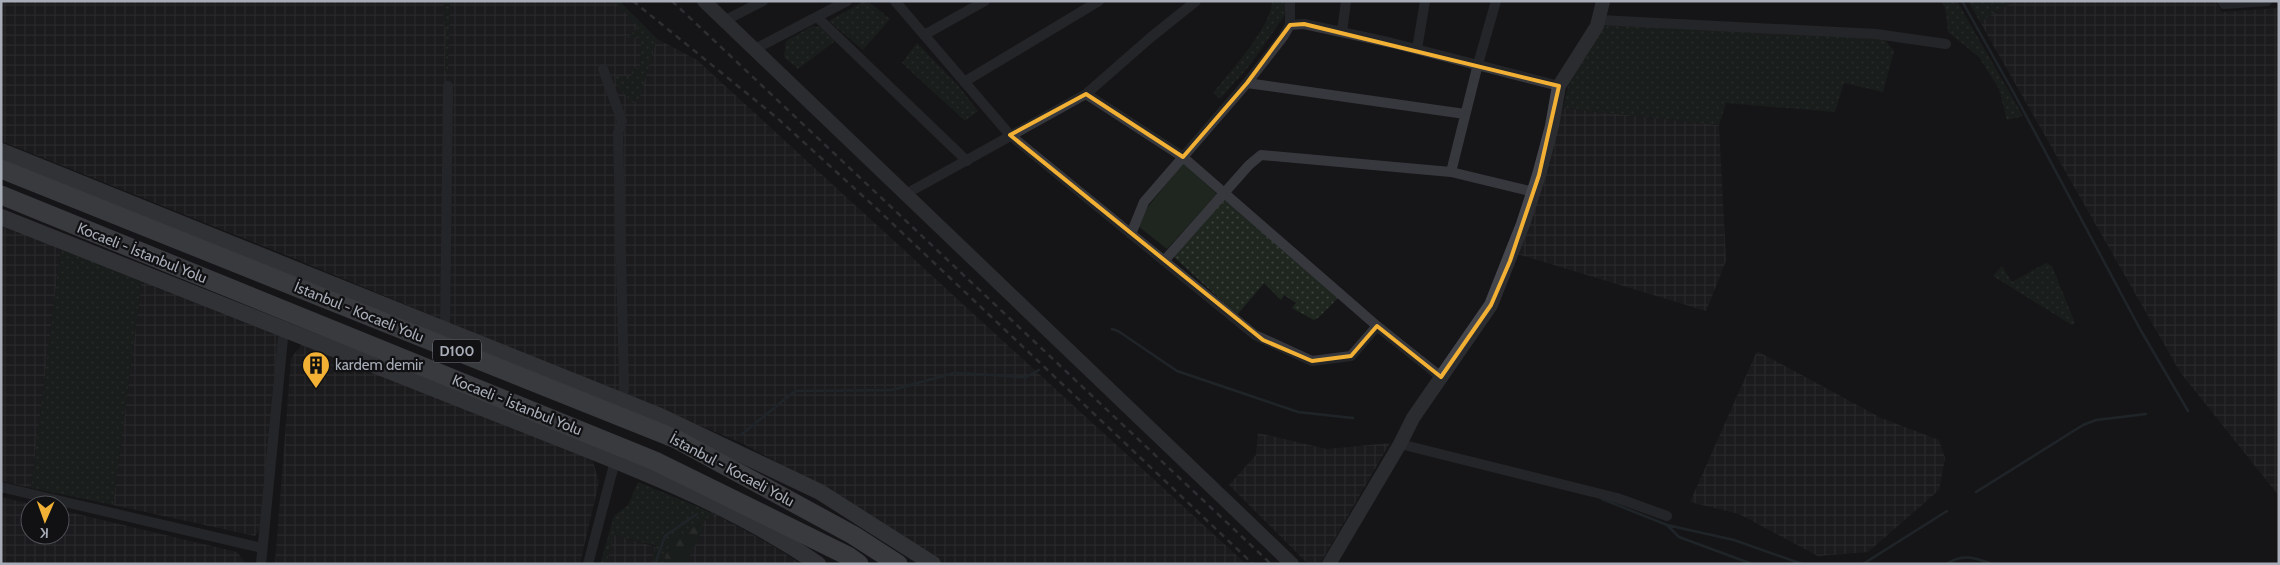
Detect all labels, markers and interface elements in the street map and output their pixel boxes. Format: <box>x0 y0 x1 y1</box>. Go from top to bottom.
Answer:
street label: Kocaeli - İstanbul Yolu <box>74 218 210 287</box>
street label: İstanbul - Kocaeli Yolu <box>291 277 427 346</box>
road number: D100 <box>433 340 481 362</box>
building icon: kardem demir <box>301 350 331 389</box>
place label: kardem demir <box>335 356 423 374</box>
street label: Kocaeli - İstanbul Yolu <box>449 370 585 439</box>
street label: İstanbul - Kocaeli Yolu <box>667 429 798 510</box>
north arrow <box>20 495 70 545</box>
text: K <box>40 524 49 542</box>

